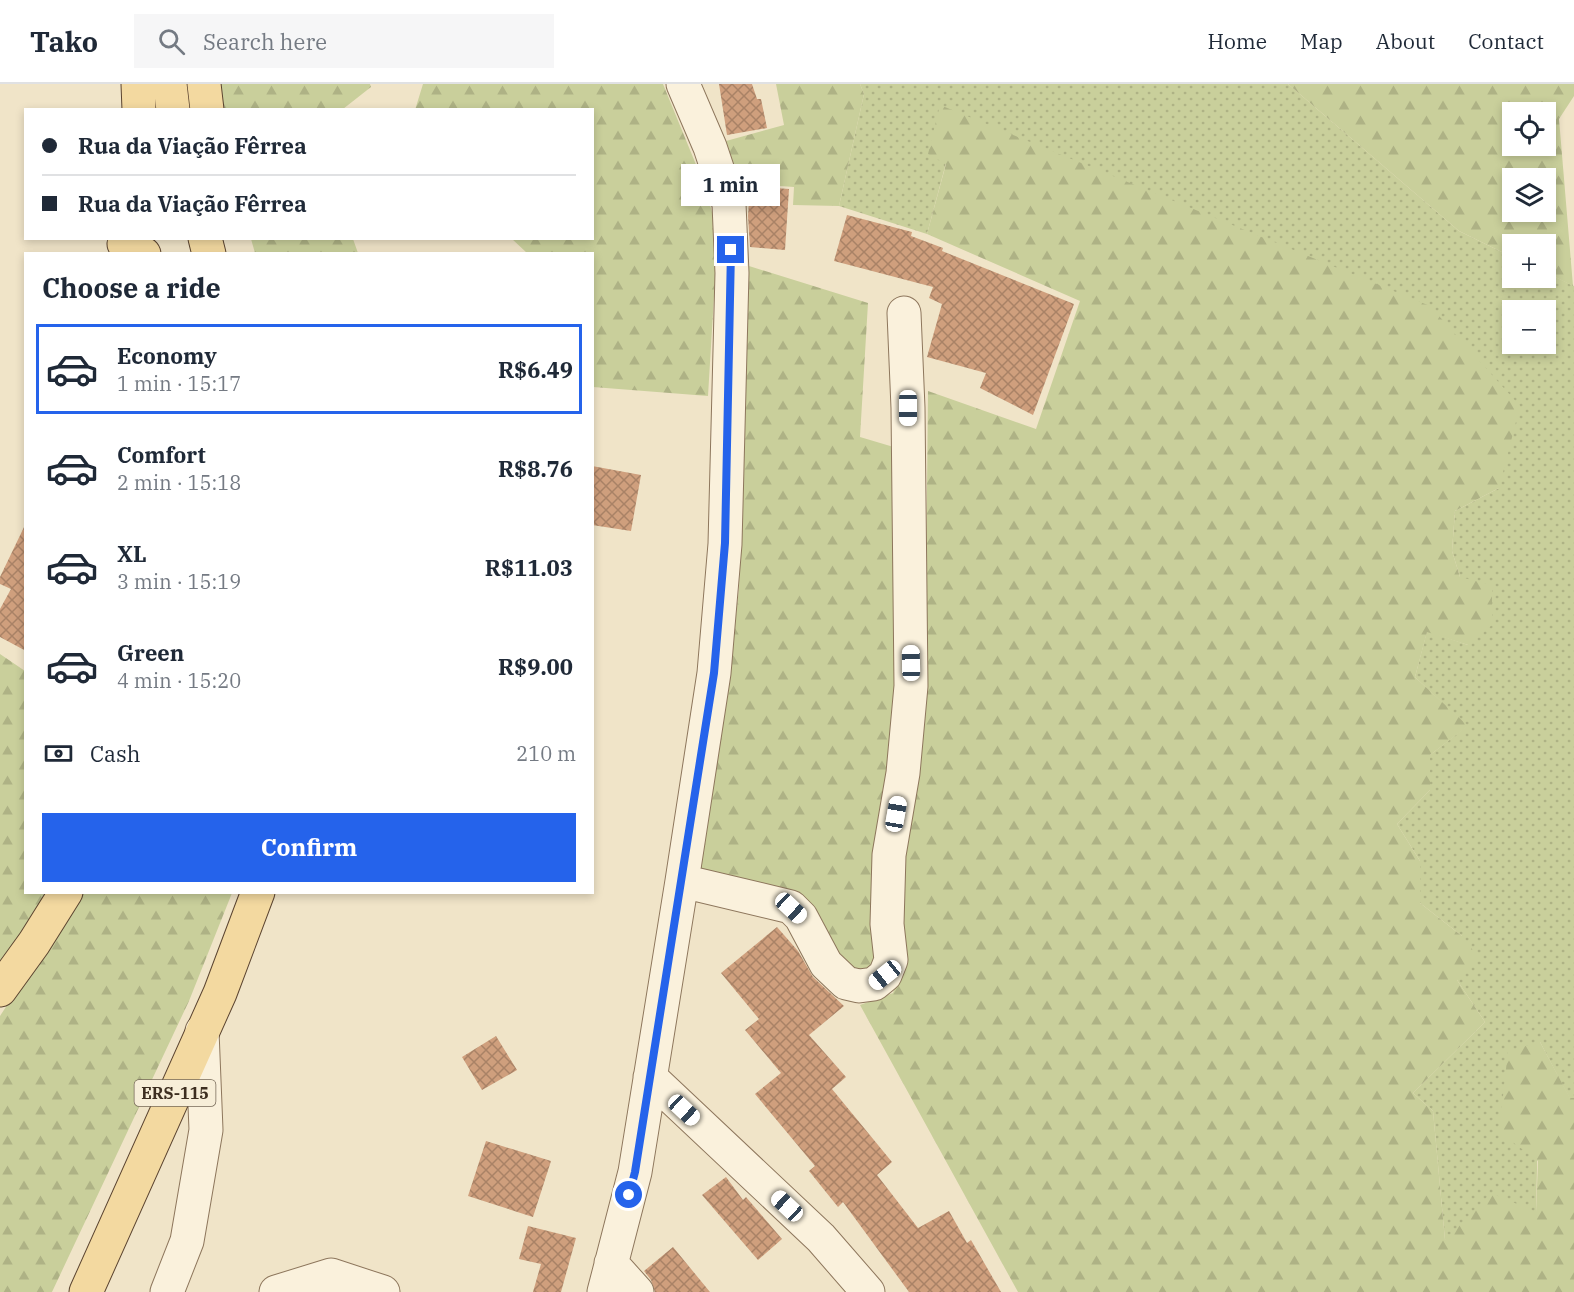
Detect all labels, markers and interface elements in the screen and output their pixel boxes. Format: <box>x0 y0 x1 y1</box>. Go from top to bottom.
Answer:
search box <box>134 14 554 68</box>
text: Tako <box>30 23 98 60</box>
icon: search <box>155 25 188 58</box>
text: Search here <box>203 27 327 56</box>
text: Home <box>1207 27 1267 55</box>
text: Map <box>1300 27 1343 55</box>
text: About <box>1376 27 1435 55</box>
text: Contact <box>1468 27 1544 55</box>
map controls <box>1502 102 1556 354</box>
button: locate <box>1502 102 1556 156</box>
text: Rua da Viação Fêrrea <box>78 131 307 160</box>
callout: 1 min <box>682 163 780 205</box>
button: layers <box>1502 168 1556 222</box>
text: 1 min <box>703 171 759 198</box>
text: Rua da Viação Fêrrea <box>78 189 307 218</box>
button: + <box>1502 234 1556 288</box>
route end <box>717 236 744 263</box>
text: Choose a ride <box>42 270 221 305</box>
button: − <box>1502 300 1556 354</box>
text: Economy <box>117 341 217 370</box>
icon: car <box>45 342 99 396</box>
text: R$6.49 <box>498 355 573 384</box>
text: 1 min · 15:17 <box>117 370 241 397</box>
car <box>899 390 917 426</box>
text: Comfort <box>117 440 206 469</box>
icon: car <box>45 441 99 495</box>
text: R$8.76 <box>498 454 573 483</box>
text: 2 min · 15:18 <box>117 469 241 496</box>
text: XL <box>117 539 147 568</box>
icon: car <box>45 540 99 594</box>
text: R$11.03 <box>485 553 573 582</box>
text: 3 min · 15:19 <box>117 568 241 595</box>
text: Green <box>117 638 184 667</box>
icon: car <box>45 639 99 693</box>
car <box>902 645 920 681</box>
text: R$9.00 <box>498 652 573 681</box>
text: 4 min · 15:20 <box>117 667 241 694</box>
icon: cash <box>42 737 75 770</box>
text: Cash <box>90 739 141 768</box>
text: 210 m <box>516 740 576 767</box>
car <box>884 795 908 833</box>
button: Confirm <box>42 813 576 882</box>
car <box>772 889 810 927</box>
car <box>865 957 905 993</box>
road number: ERS-115 <box>134 1080 216 1106</box>
car <box>665 1091 703 1129</box>
route start <box>615 1181 642 1208</box>
car <box>768 1187 806 1225</box>

